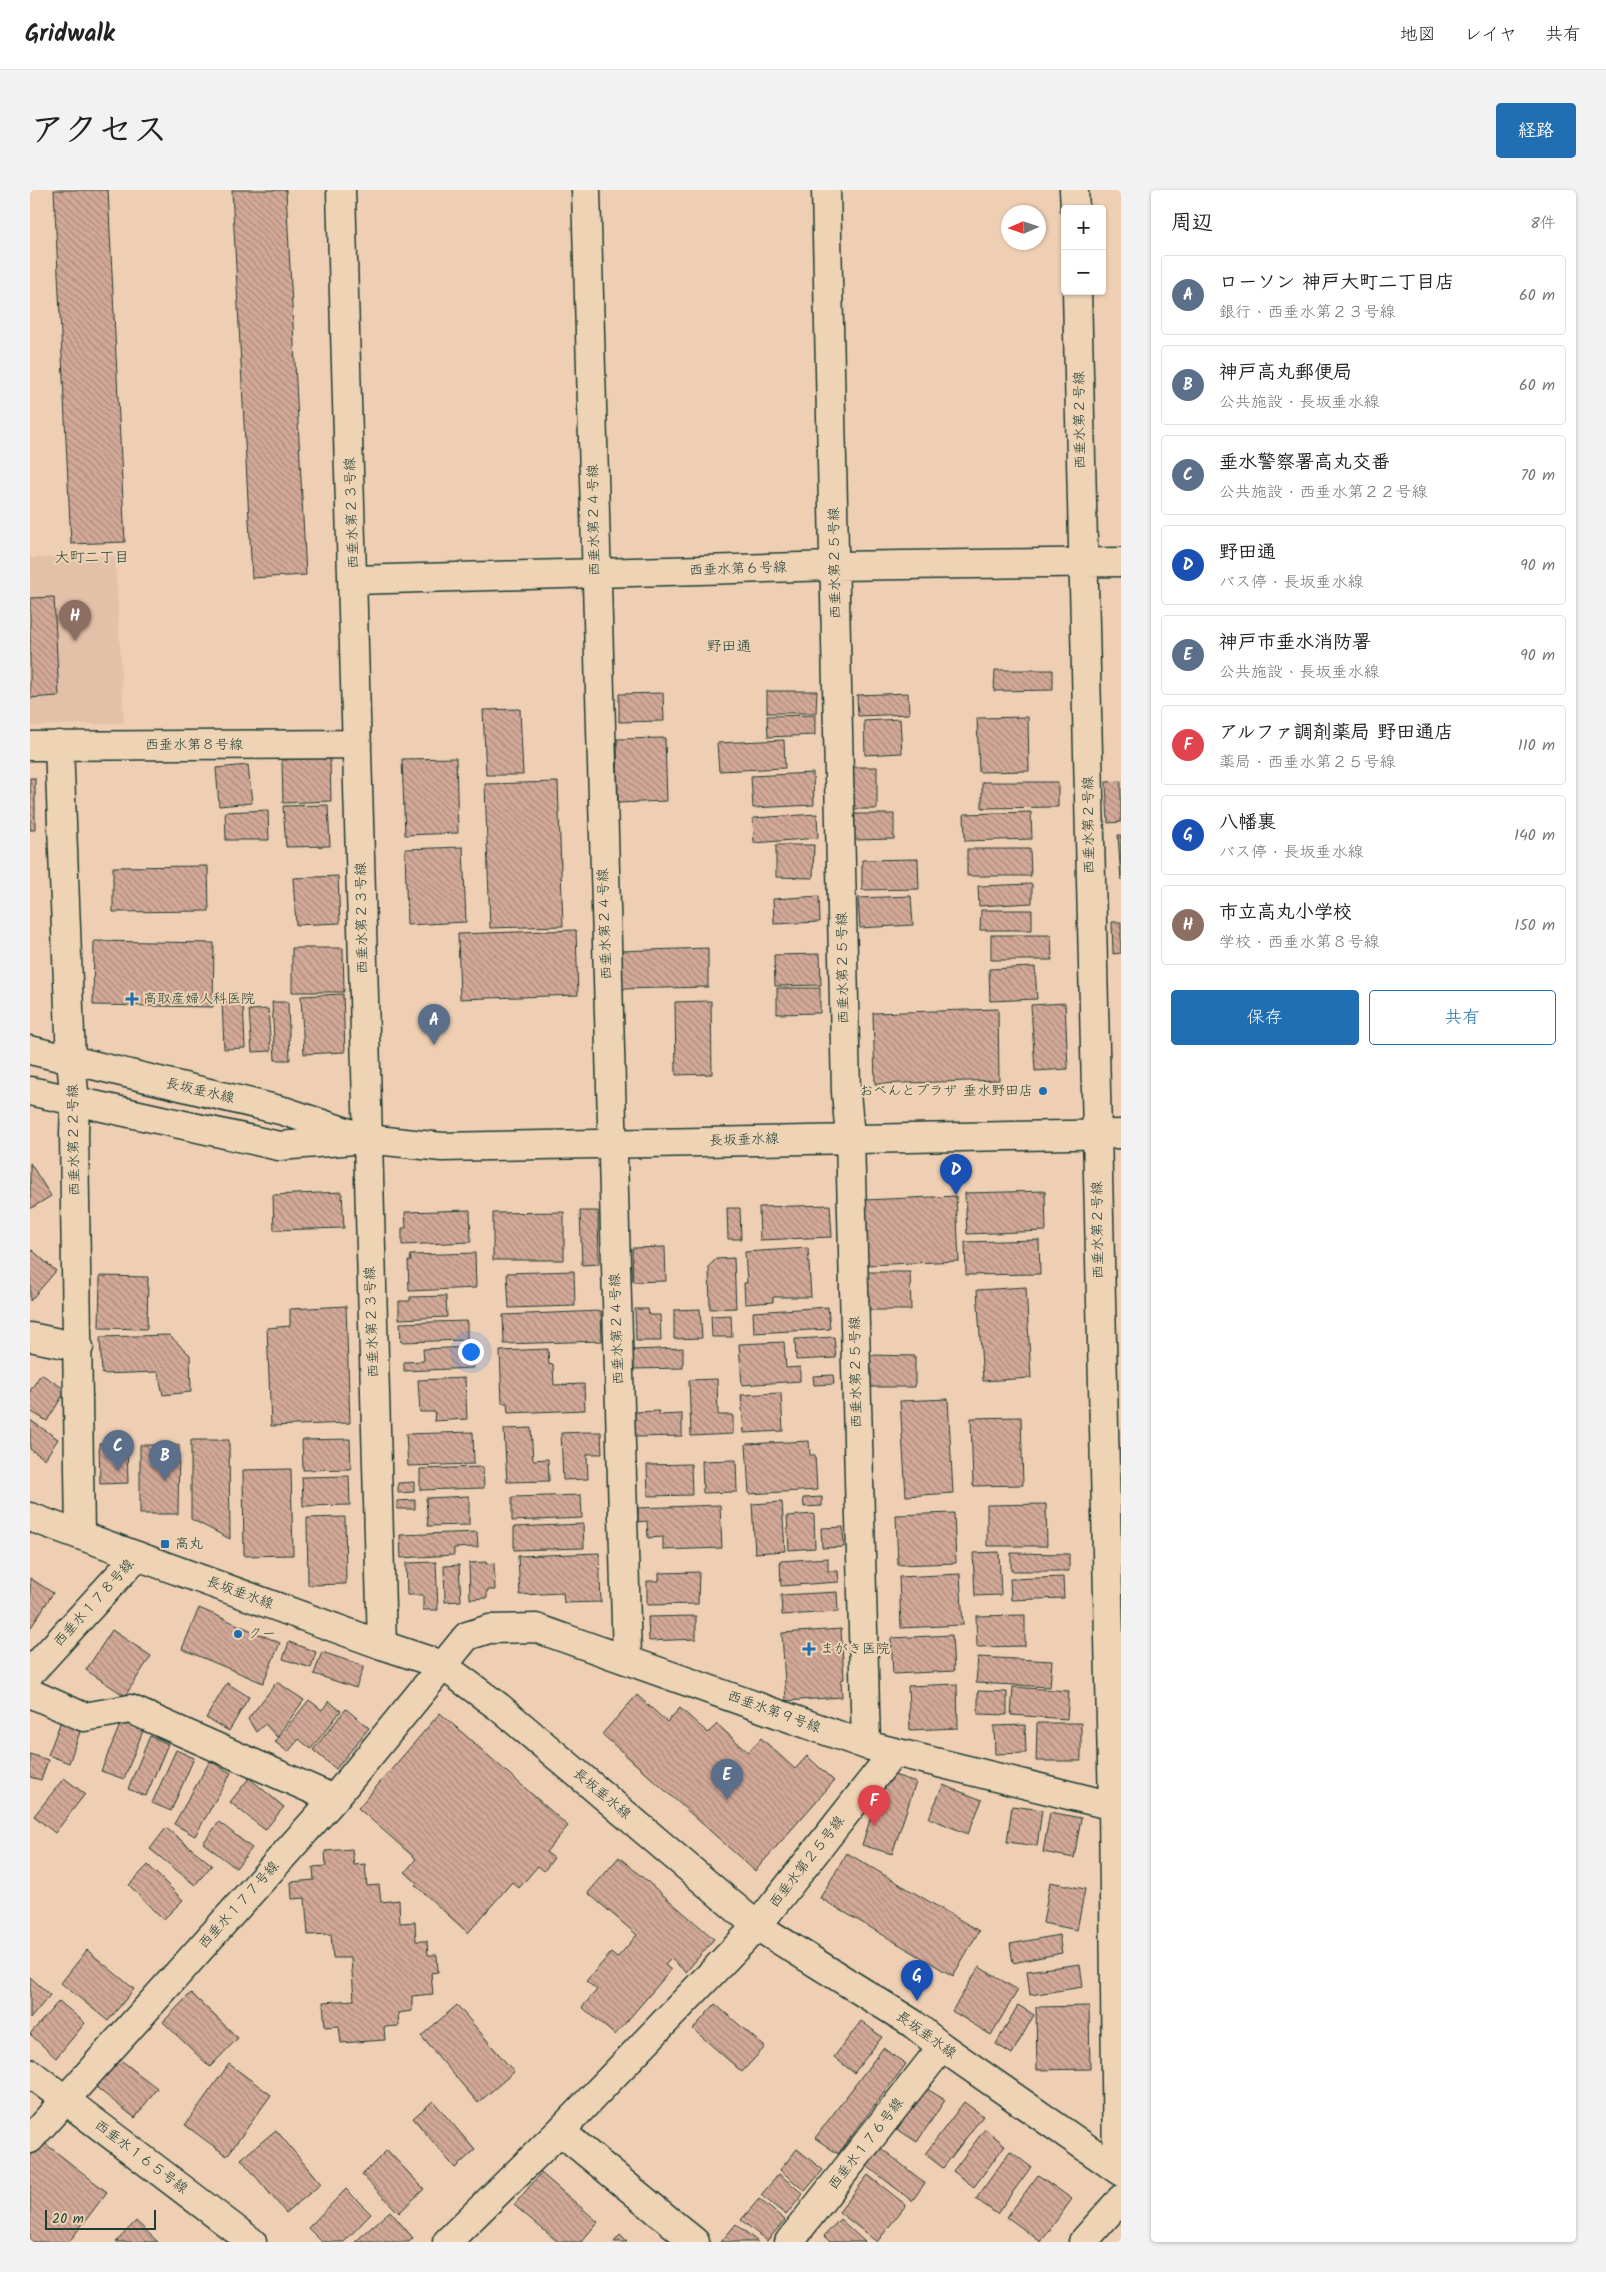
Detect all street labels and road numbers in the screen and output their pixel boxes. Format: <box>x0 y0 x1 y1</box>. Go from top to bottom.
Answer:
street label: 西垂水第２号線 <box>1068 371 1092 469</box>
street label: 西垂水第２３号線 <box>339 457 365 569</box>
street label: 西垂水第２４号線 <box>582 464 606 576</box>
street label: 西垂水第２５号線 <box>823 507 847 619</box>
street label: 西垂水第６号線 <box>689 556 787 582</box>
street label: 西垂水第８号線 <box>145 734 243 756</box>
street label: 西垂水第２号線 <box>1077 776 1101 874</box>
street label: 西垂水第２３号線 <box>350 862 374 974</box>
street label: 西垂水第２４号線 <box>592 868 618 980</box>
street label: 西垂水第２５号線 <box>831 912 855 1024</box>
street label: 長坂垂水線 <box>163 1072 237 1110</box>
street label: 西垂水第２２号線 <box>62 1084 86 1196</box>
street label: 長坂垂水線 <box>709 1128 779 1152</box>
street label: 西垂水第２号線 <box>1086 1181 1110 1279</box>
street label: 西垂水第２３号線 <box>359 1266 385 1378</box>
street label: 西垂水第２４号線 <box>604 1273 630 1385</box>
street label: 西垂水第２５号線 <box>844 1316 868 1428</box>
street label: 西垂水１７８号線 <box>48 1554 140 1652</box>
street label: 長坂垂水線 <box>203 1571 277 1615</box>
street label: 西垂水第９号線 <box>724 1685 824 1739</box>
street label: 長坂垂水線 <box>568 1763 636 1825</box>
street label: 西垂水第２５号線 <box>764 1811 850 1913</box>
street label: 西垂水１７７号線 <box>193 1856 285 1954</box>
street label: 長坂垂水線 <box>891 2006 961 2064</box>
street label: 西垂水１７６号線 <box>823 2093 909 2195</box>
street label: 西垂水１６５号線 <box>90 2115 192 2199</box>

